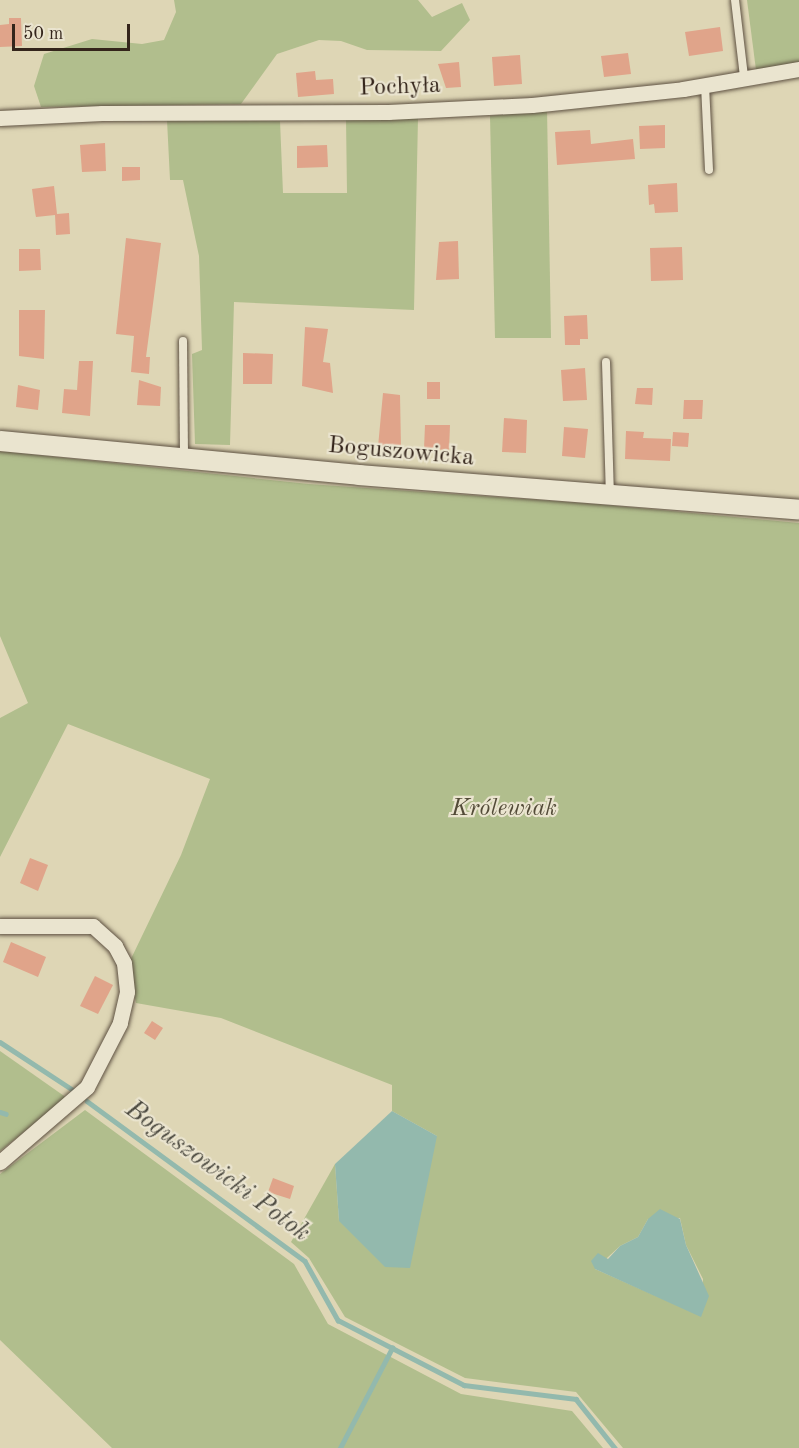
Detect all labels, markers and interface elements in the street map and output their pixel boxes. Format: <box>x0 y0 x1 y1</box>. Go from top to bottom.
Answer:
scale bar <box>15 12 134 50</box>
text: 50 m <box>23 25 63 43</box>
street label: Pochyła <box>359 72 441 104</box>
street label: Boguszowicka <box>327 432 475 474</box>
park label: Królewiak <box>451 796 557 824</box>
water label: Boguszowicki Potok <box>119 1094 315 1250</box>

